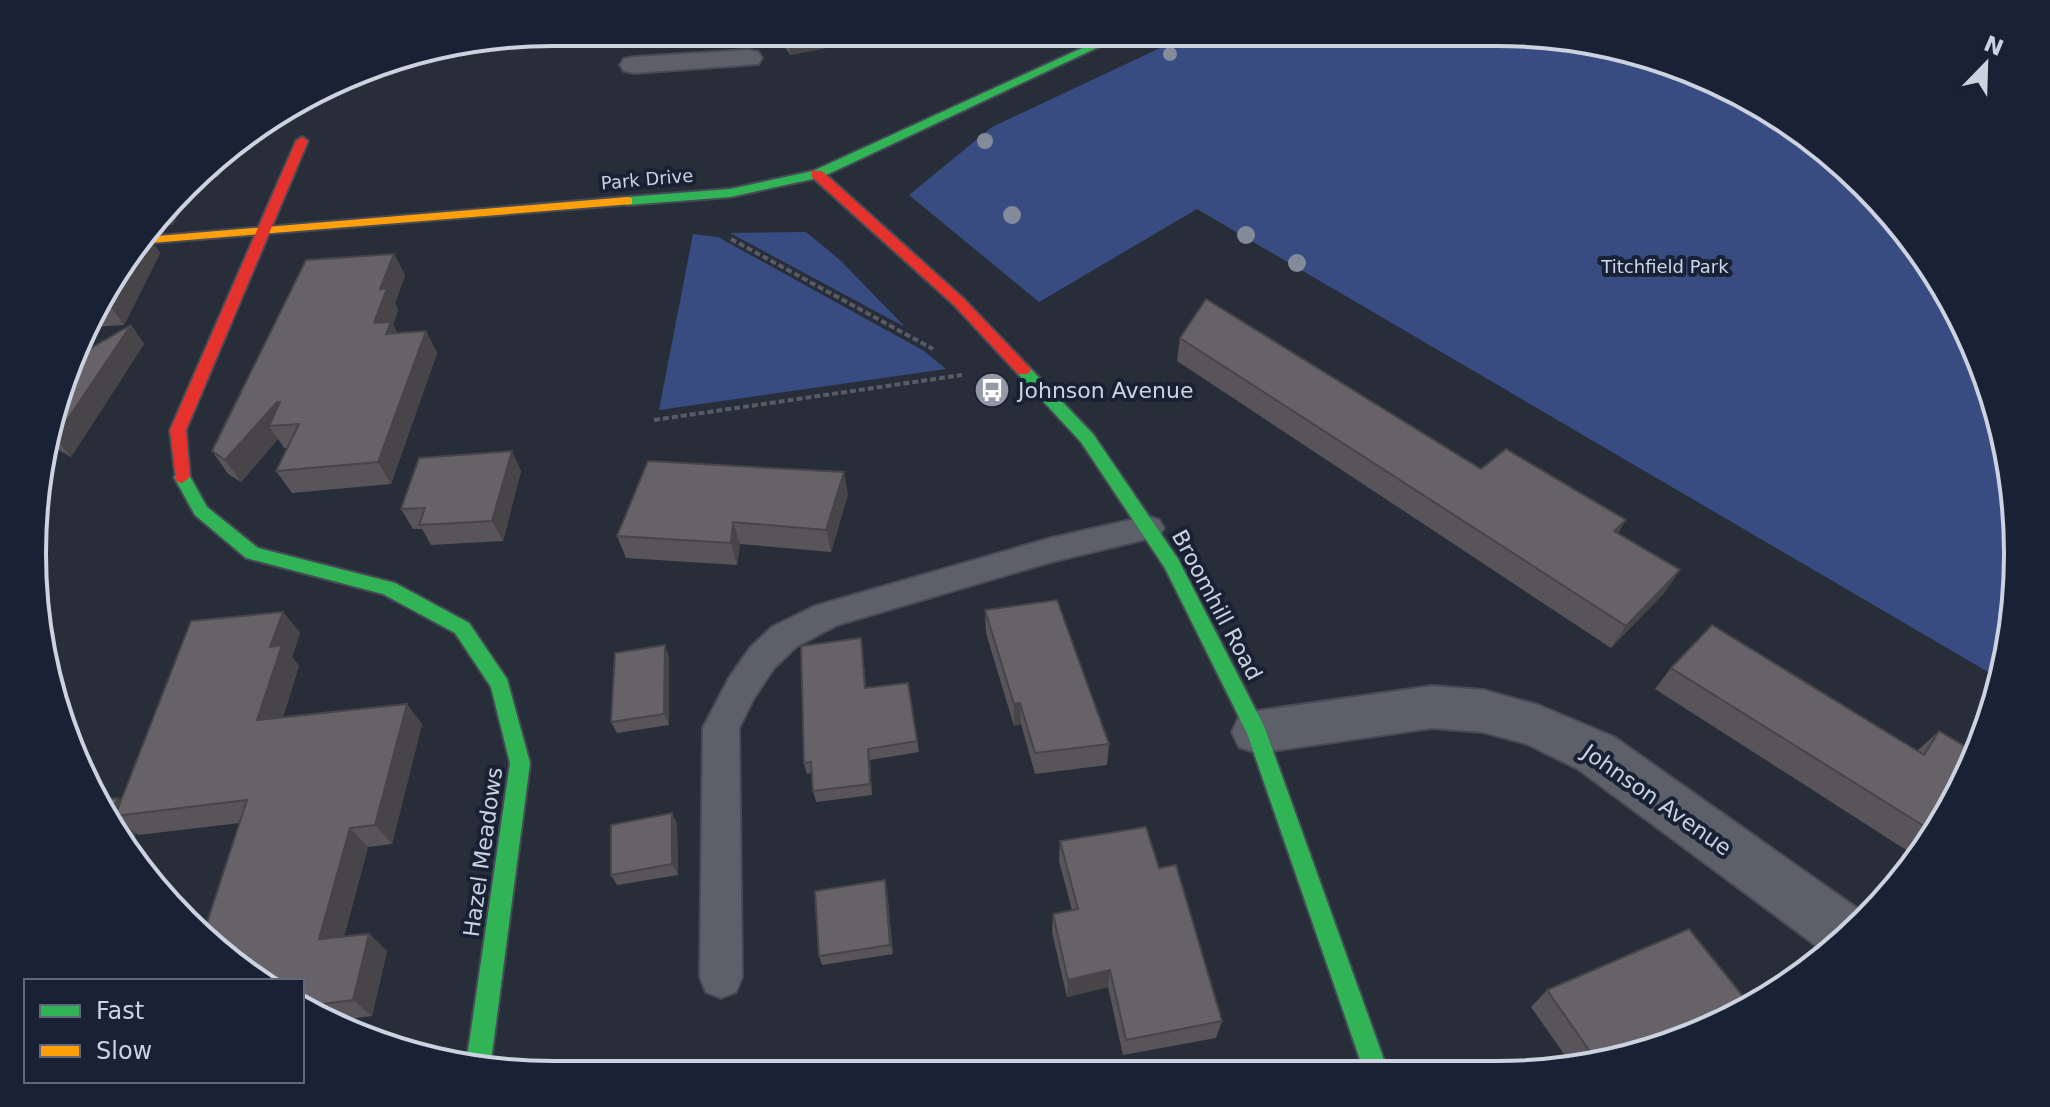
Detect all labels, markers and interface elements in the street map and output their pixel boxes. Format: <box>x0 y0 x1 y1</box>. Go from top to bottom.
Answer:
north arrow <box>1946 24 2026 104</box>
text: N <box>1980 31 2007 61</box>
street label: Park Drive <box>600 165 694 193</box>
park label: Titchfield Park <box>1600 256 1729 277</box>
bus stop icon: Johnson Avenue <box>973 371 1011 409</box>
place label: Johnson Avenue <box>1016 378 1193 403</box>
street label: Broomhill Road <box>1167 526 1267 684</box>
street label: Johnson Avenue <box>1576 738 1736 861</box>
street label: Hazel Meadows <box>459 766 507 938</box>
legend <box>24 979 304 1083</box>
text: Fast <box>96 997 144 1025</box>
text: Slow <box>96 1037 152 1065</box>

